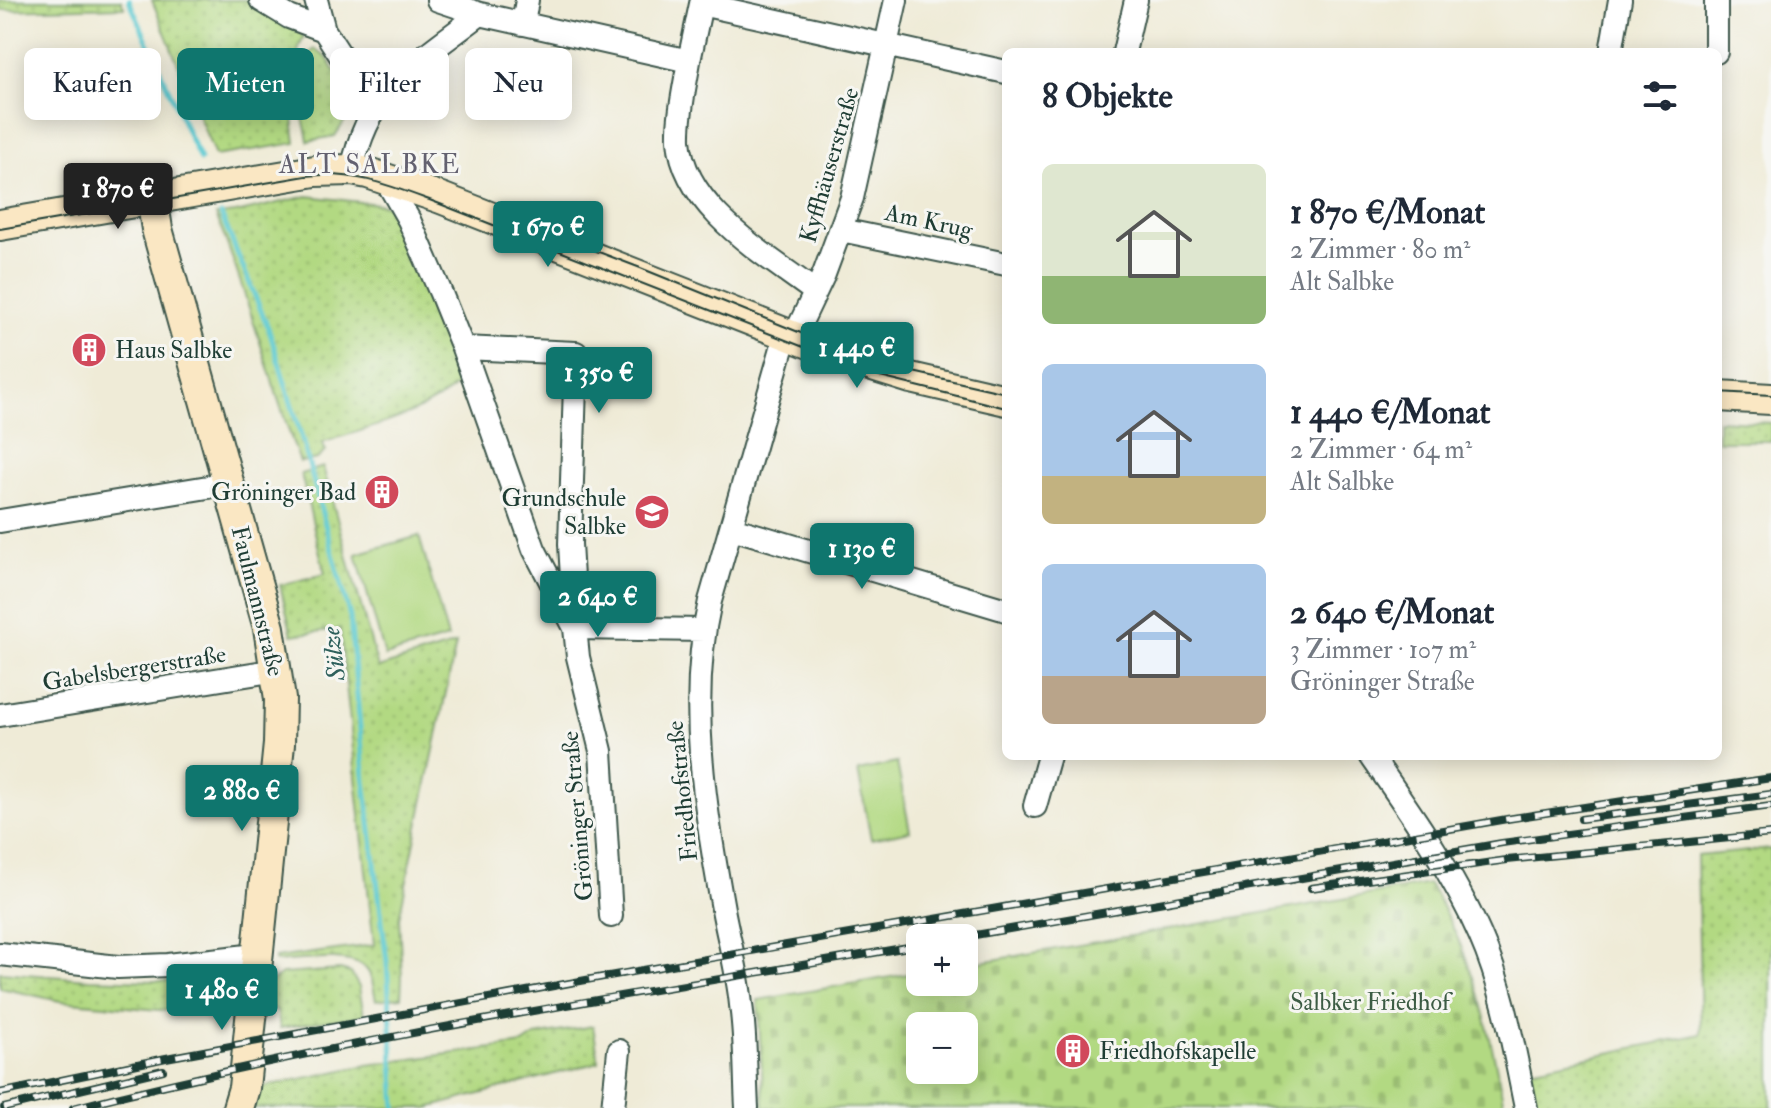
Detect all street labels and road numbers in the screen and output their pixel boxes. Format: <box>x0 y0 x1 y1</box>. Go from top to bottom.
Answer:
street label: Kyffhäuserstraße <box>793 84 866 246</box>
street label: Am Krug <box>881 197 977 246</box>
street label: Faulmannstraße <box>224 523 291 680</box>
street label: Gabelsbergerstraße <box>40 639 228 698</box>
street label: Friedhofstraße <box>660 719 705 863</box>
street label: Gröninger Straße <box>555 730 600 902</box>

